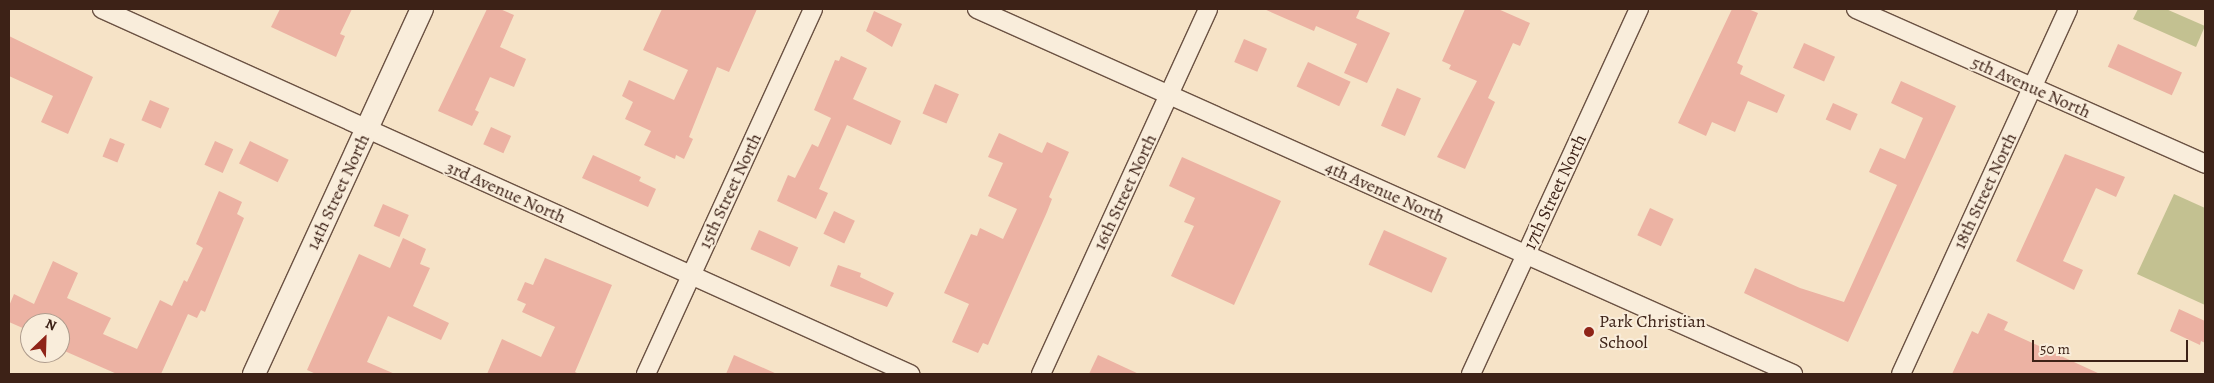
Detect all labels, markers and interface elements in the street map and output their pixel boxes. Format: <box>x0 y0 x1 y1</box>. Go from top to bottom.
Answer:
street label: 5th Avenue North <box>1968 51 2094 123</box>
street label: 18th Street North <box>1949 129 2021 253</box>
street label: 15th Street North <box>694 130 766 252</box>
street label: 14th Street North <box>302 131 374 253</box>
street label: 16th Street North <box>1089 131 1161 253</box>
street label: 17th Street North <box>1519 131 1591 253</box>
street label: 3rd Avenue North <box>443 156 569 228</box>
street label: 4th Avenue North <box>1322 156 1448 228</box>
place label: Park Christian School <box>1599 311 1706 354</box>
north arrow <box>20 313 70 363</box>
text: N <box>42 314 59 336</box>
marker: Park Christian School <box>1583 326 1595 338</box>
scale bar <box>2034 330 2190 362</box>
text: 50 m <box>2040 339 2070 359</box>

